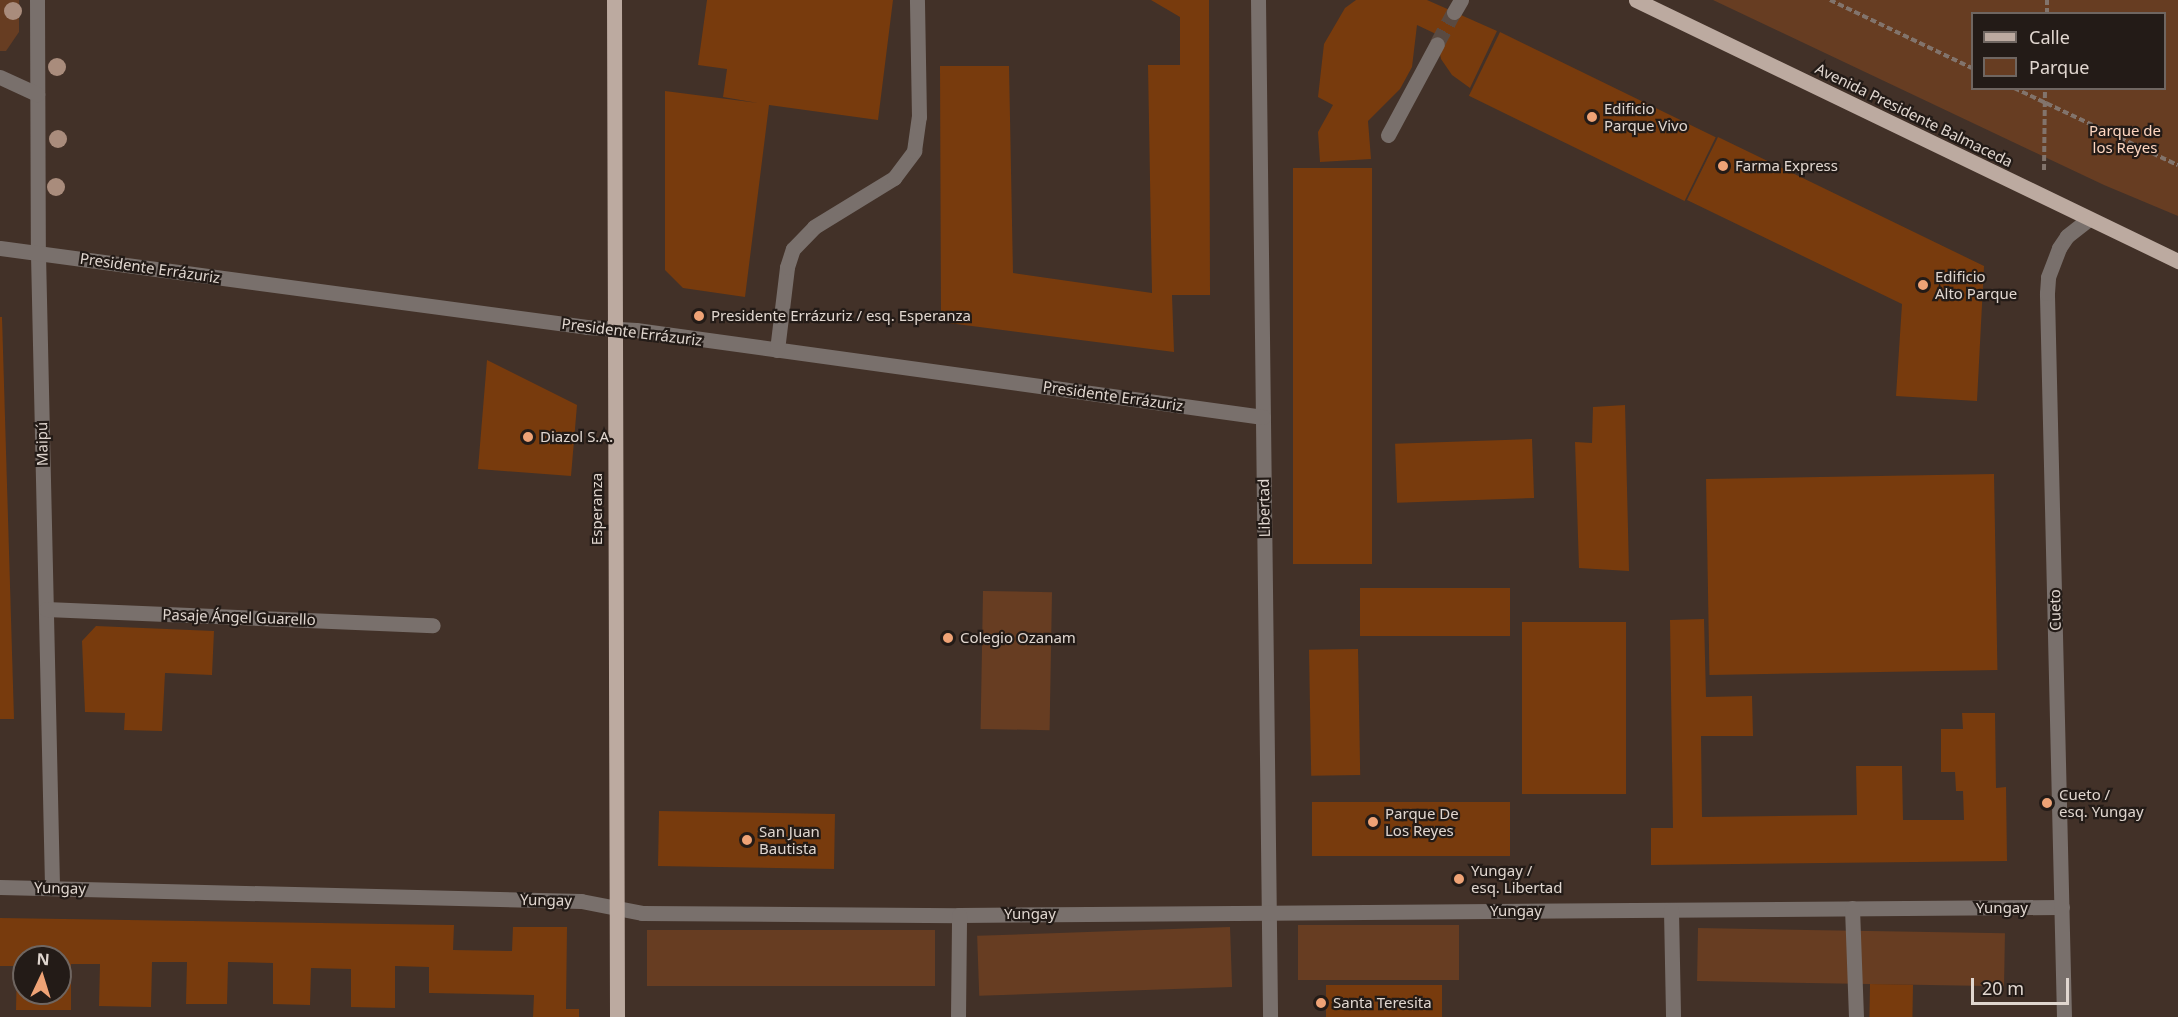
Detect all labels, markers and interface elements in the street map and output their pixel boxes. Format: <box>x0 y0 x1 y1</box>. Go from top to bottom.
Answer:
legend <box>1971 12 2166 90</box>
text: Calle <box>2029 25 2070 49</box>
text: Parque <box>2029 55 2089 79</box>
street label: Avenida Presidente Balmaceda <box>1812 59 2016 171</box>
place label: Edificio Parque Vivo <box>1604 99 1688 134</box>
marker: Edificio Parque Vivo <box>1585 110 1599 124</box>
park label: Parque de los Reyes <box>2089 121 2161 156</box>
place label: Farma Express <box>1735 157 1838 175</box>
marker: Farma Express <box>1716 159 1730 173</box>
street label: Presidente Errázuriz <box>79 249 221 287</box>
place label: Edificio Alto Parque <box>1935 267 2017 302</box>
marker: Edificio Alto Parque <box>1916 278 1930 292</box>
place label: Presidente Errázuriz / esq. Esperanza <box>711 307 971 325</box>
marker: Presidente Errázuriz / esq. Esperanza <box>692 309 706 323</box>
street label: Presidente Errázuriz <box>561 314 703 350</box>
street label: Presidente Errázuriz <box>1042 377 1184 415</box>
street label: Maipú <box>33 422 51 466</box>
place label: Diazol S.A. <box>540 428 613 446</box>
marker: Diazol S.A. <box>521 430 535 444</box>
street label: Esperanza <box>588 473 606 545</box>
street label: Libertad <box>1254 479 1274 537</box>
street label: Cueto <box>2046 589 2064 631</box>
street label: Pasaje Ángel Guarello <box>162 605 316 629</box>
place label: Colegio Ozanam <box>960 629 1076 647</box>
marker: Colegio Ozanam <box>941 631 955 645</box>
place label: Cueto / esq. Yungay <box>2059 785 2144 820</box>
marker: Cueto / esq. Yungay <box>2040 796 2054 810</box>
place label: Parque De Los Reyes <box>1385 804 1459 839</box>
marker: Parque De Los Reyes <box>1366 815 1380 829</box>
place label: San Juan Bautista <box>759 822 820 857</box>
marker: San Juan Bautista <box>740 833 754 847</box>
place label: Yungay / esq. Libertad <box>1471 861 1562 896</box>
marker: Yungay / esq. Libertad <box>1452 872 1466 886</box>
street label: Yungay <box>34 879 86 897</box>
street label: Yungay <box>520 891 572 909</box>
street label: Yungay <box>1976 899 2028 917</box>
street label: Yungay <box>1490 902 1542 920</box>
street label: Yungay <box>1004 905 1056 923</box>
north arrow <box>12 945 72 1005</box>
text: N <box>36 948 50 970</box>
scale bar <box>1974 966 2072 1004</box>
text: 20 m <box>1982 976 2024 1000</box>
place label: Santa Teresita <box>1333 994 1432 1012</box>
marker: Santa Teresita <box>1314 996 1328 1010</box>

